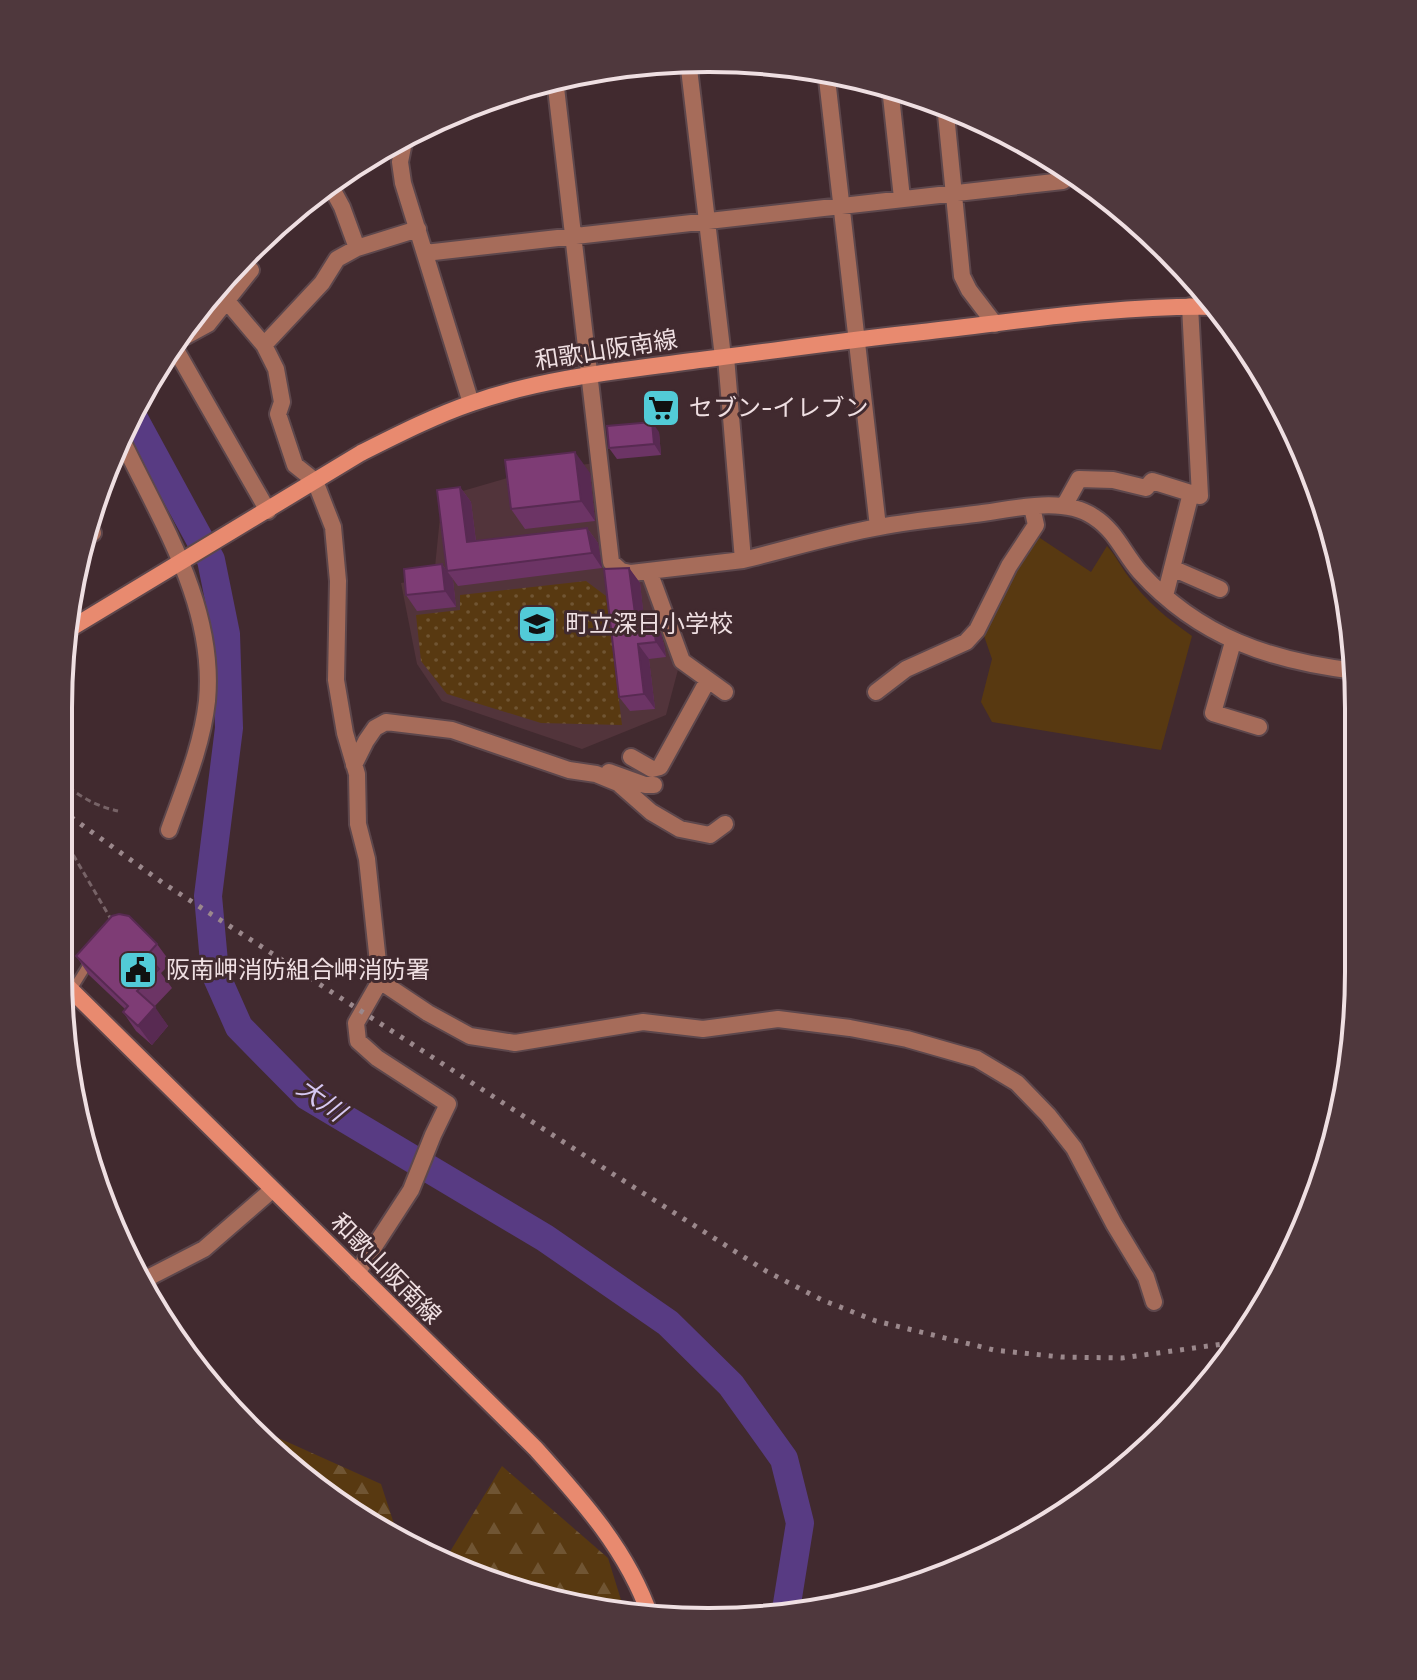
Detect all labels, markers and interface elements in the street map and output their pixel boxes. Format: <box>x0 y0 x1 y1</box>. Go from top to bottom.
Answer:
street label: 和歌山阪南線 <box>533 325 679 375</box>
supermarket icon: セブン-イレブン <box>640 387 682 429</box>
place label: セブン-イレブン <box>689 394 869 422</box>
school or university icon: 町立深日小学校 <box>516 603 558 645</box>
place label: 町立深日小学校 <box>565 610 733 638</box>
public building icon: 阪南岬消防組合岬消防署 <box>117 949 159 991</box>
place label: 阪南岬消防組合岬消防署 <box>166 956 430 984</box>
water label: 大川 <box>291 1072 354 1130</box>
street label: 和歌山阪南線 <box>325 1208 447 1330</box>

